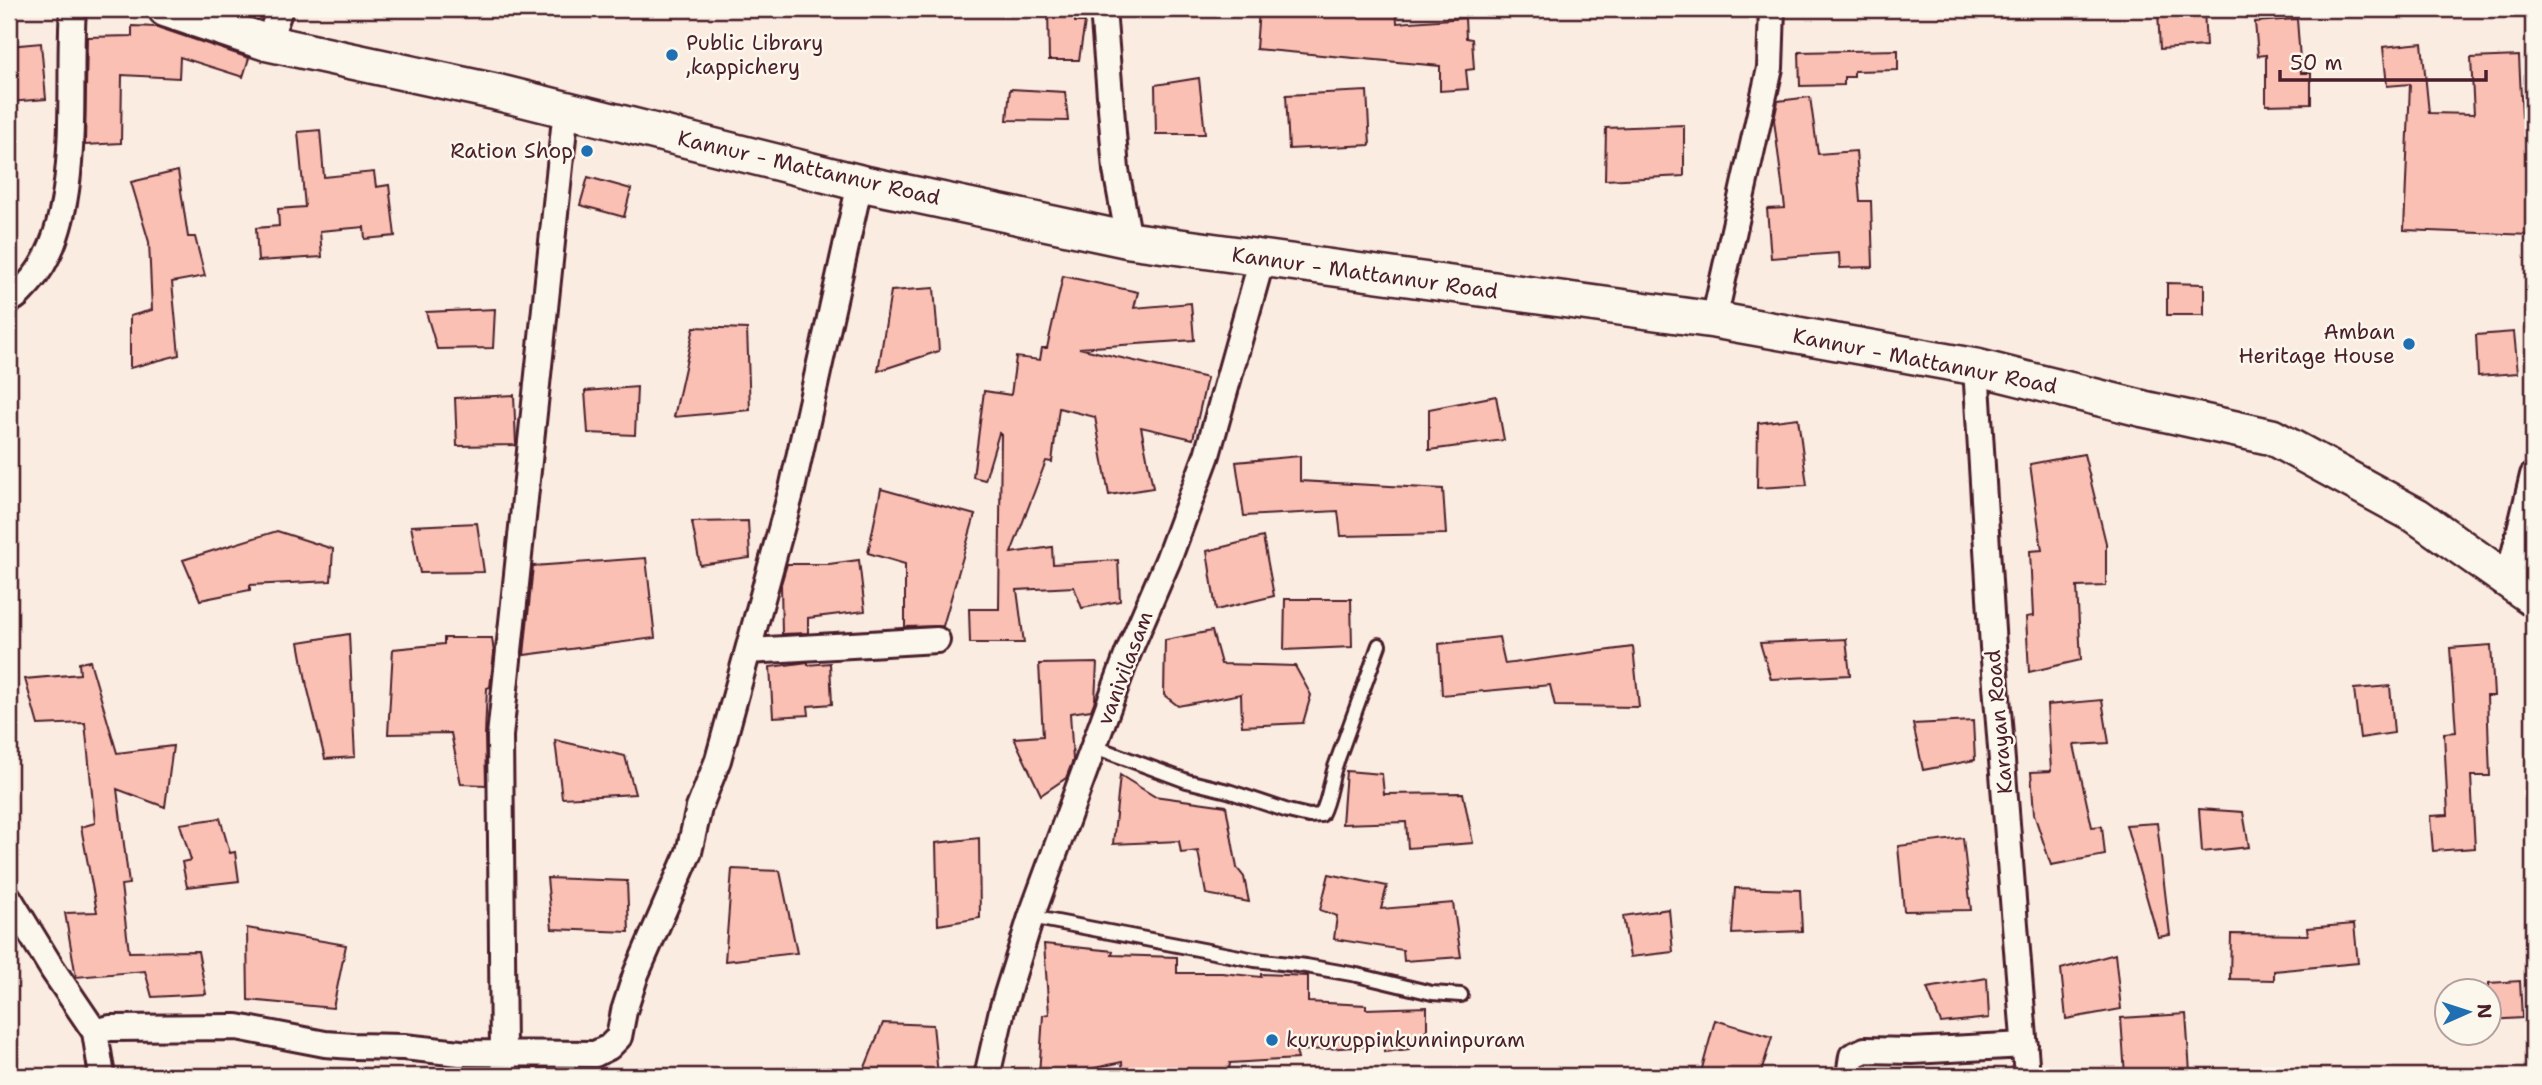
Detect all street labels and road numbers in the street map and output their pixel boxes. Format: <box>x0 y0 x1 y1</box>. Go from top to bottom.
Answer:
street label: Kannur - Mattannur Road <box>675 124 943 212</box>
street label: Kannur - Mattannur Road <box>1230 240 1500 306</box>
street label: Kannur - Mattannur Road <box>1790 322 2060 400</box>
street label: vanivilasam <box>1090 607 1160 729</box>
street label: Karayan Road <box>1979 649 2019 795</box>

